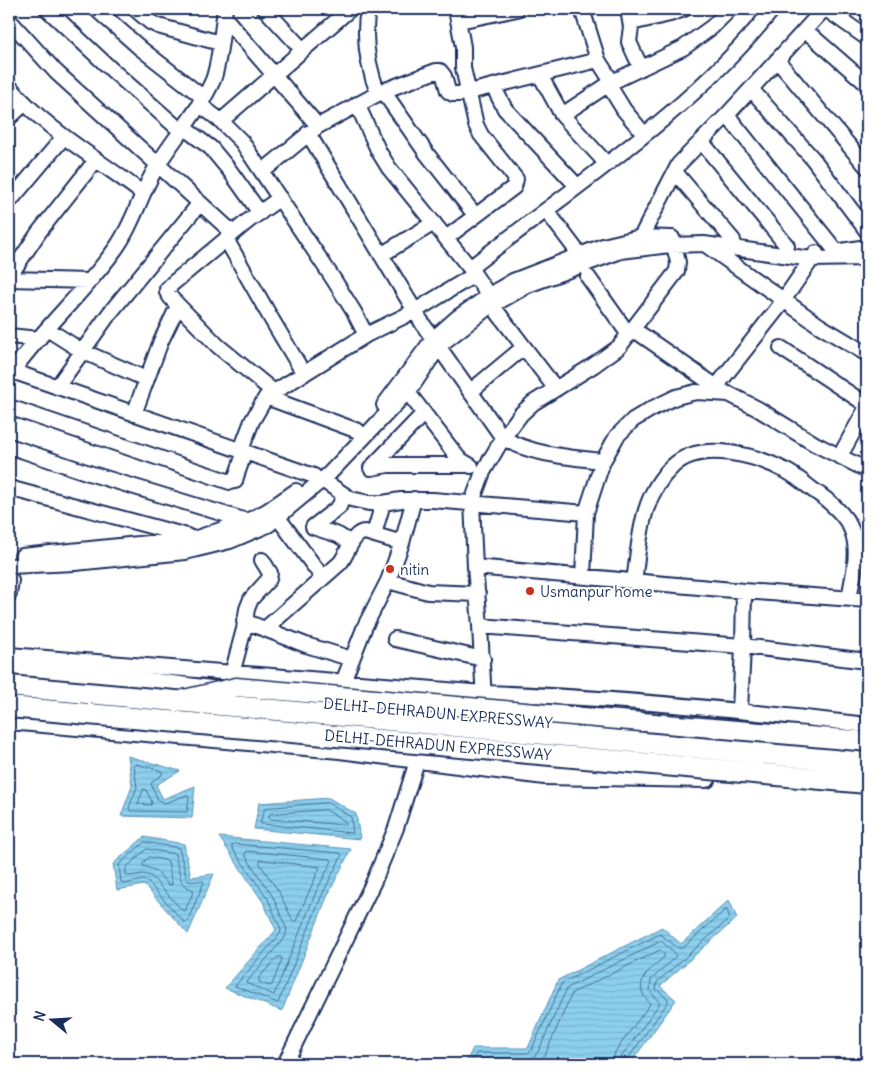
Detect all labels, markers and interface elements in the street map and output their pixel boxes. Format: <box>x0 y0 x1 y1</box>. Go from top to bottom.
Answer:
place label: nitin <box>400 560 429 579</box>
marker: nitin <box>384 563 396 575</box>
place label: Usmanpur home <box>540 582 653 601</box>
marker: Usmanpur home <box>524 585 536 597</box>
street label: DELHI–DEHRADUN EXPRESSWAY <box>323 694 554 733</box>
street label: DELHI-DEHRADUN EXPRESSWAY <box>324 726 553 764</box>
north arrow <box>28 996 78 1046</box>
text: N <box>30 1009 50 1023</box>

